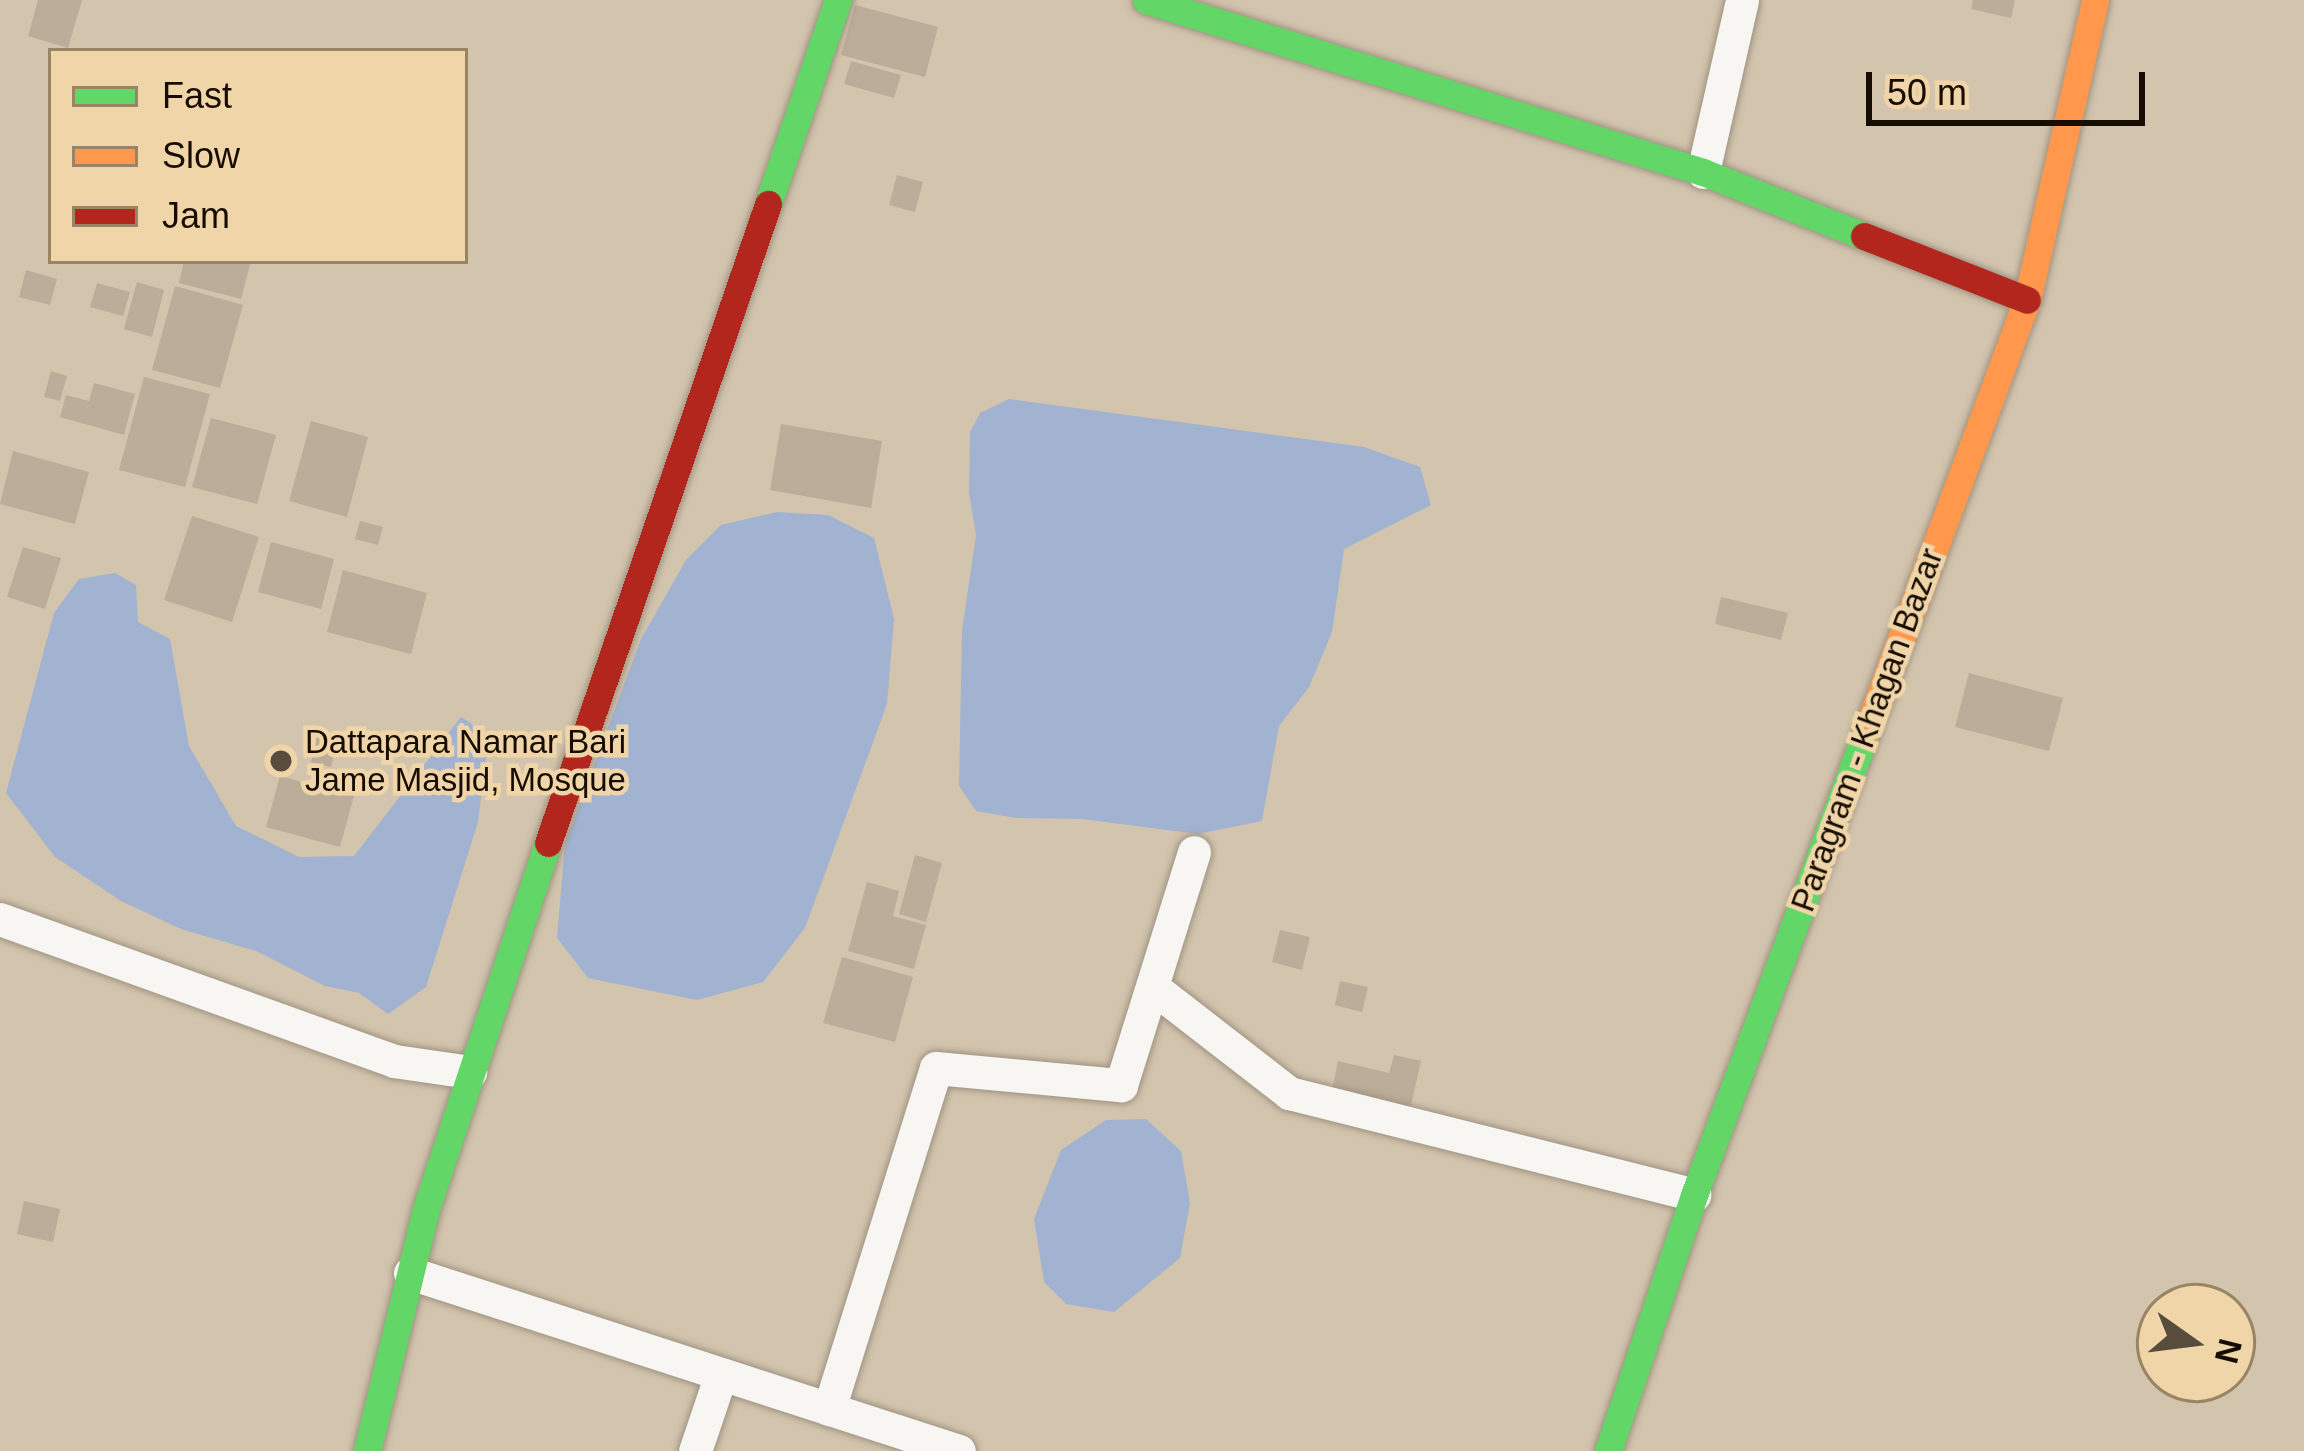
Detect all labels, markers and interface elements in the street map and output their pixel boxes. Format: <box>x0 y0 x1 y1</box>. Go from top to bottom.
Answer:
legend <box>48 48 468 264</box>
scale bar <box>1872 48 2151 122</box>
text: 50 m <box>1887 72 1967 113</box>
text: Fast <box>162 75 232 116</box>
text: Slow <box>162 135 240 176</box>
text: Jam <box>162 195 230 236</box>
street label: Paragram - Khagan Bazar <box>1783 543 1951 917</box>
place label: Dattapara Namar Bari Jame Masjid, Mosque <box>305 722 626 800</box>
marker: Dattapara Namar Bari Jame Masjid, Mosque <box>268 748 294 774</box>
north arrow <box>2136 1283 2256 1403</box>
text: N <box>2208 1335 2249 1367</box>

